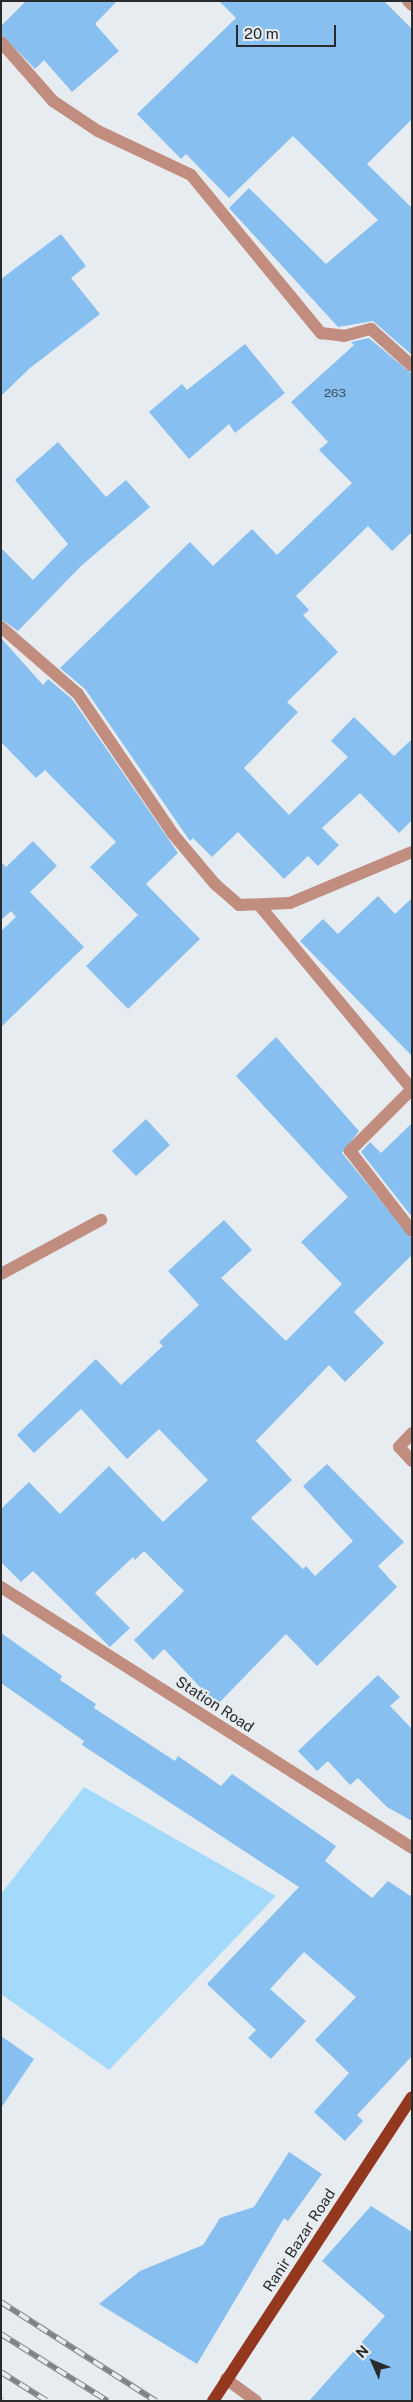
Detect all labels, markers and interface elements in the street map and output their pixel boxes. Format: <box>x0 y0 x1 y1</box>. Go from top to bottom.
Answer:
scale bar <box>238 15 338 47</box>
text: 20 m <box>244 25 279 42</box>
house number: 263 <box>324 387 346 401</box>
street label: Station Road <box>173 1672 257 1736</box>
street label: Ranir Bazar Road <box>259 2185 339 2295</box>
north arrow <box>348 2337 398 2387</box>
text: N <box>353 2342 372 2361</box>

